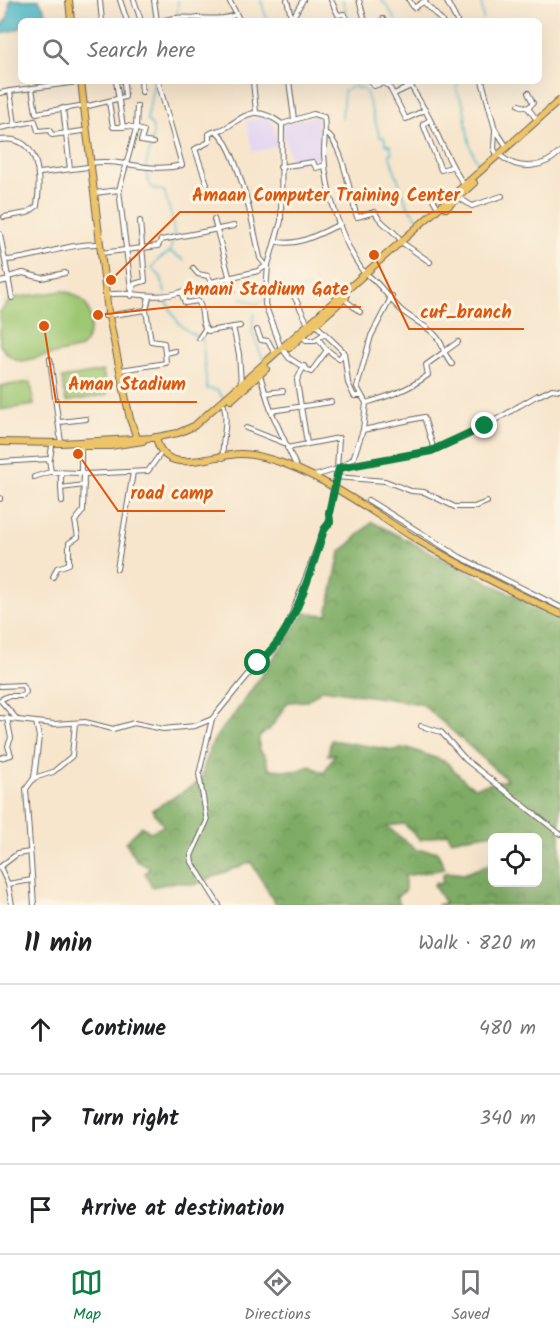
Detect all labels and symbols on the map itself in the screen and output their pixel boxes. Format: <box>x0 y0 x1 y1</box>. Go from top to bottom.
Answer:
callout: Amaan Computer Training Center <box>180 176 472 212</box>
text: Amaan Computer Training Center <box>192 182 461 211</box>
callout: Amani Stadium Gate <box>172 271 361 307</box>
text: Amani Stadium Gate <box>183 276 349 305</box>
callout: cuf_branch <box>409 293 524 329</box>
text: cuf_branch <box>420 299 512 328</box>
callout: Aman Stadium <box>56 366 197 402</box>
text: Aman Stadium <box>68 371 186 400</box>
route end <box>471 412 497 438</box>
callout: road camp <box>118 475 225 511</box>
text: road camp <box>131 480 214 509</box>
route start <box>244 649 270 675</box>

